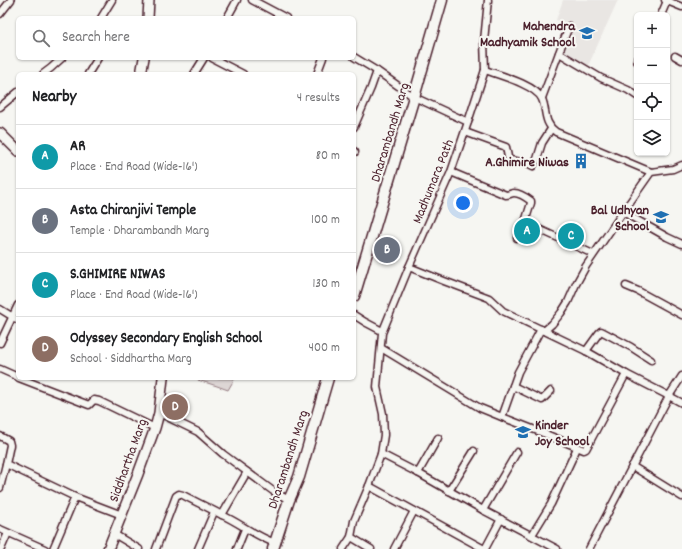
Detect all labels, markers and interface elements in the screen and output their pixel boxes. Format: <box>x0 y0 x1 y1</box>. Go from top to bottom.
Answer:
map controls <box>634 12 670 156</box>
button: + <box>634 12 670 48</box>
search box <box>16 16 356 60</box>
place label: Mahendra Madhyamik School <box>480 17 576 53</box>
school or university icon: Mahendra Madhyamik School <box>578 24 596 42</box>
icon: search <box>30 27 52 49</box>
text: Search here <box>62 27 130 49</box>
button: − <box>634 48 670 84</box>
street label: Dharambandh Marg <box>366 80 416 185</box>
button: locate <box>634 84 670 120</box>
text: Nearby <box>32 86 76 110</box>
text: 4 results <box>297 89 340 108</box>
button: layers <box>634 120 670 156</box>
text: AR <box>70 136 86 158</box>
street label: Madhumara Path <box>408 137 460 227</box>
text: A <box>41 147 49 166</box>
text: 80 m <box>316 147 340 166</box>
building icon: A.Ghimire Niwas <box>572 152 590 170</box>
place label: A.Ghimire Niwas <box>485 153 569 173</box>
text: Place · End Road (Wide-16') <box>70 158 198 177</box>
your location <box>453 193 473 213</box>
text: Asta Chiranjivi Temple <box>70 200 196 222</box>
place label: Bal Udhyan School <box>591 201 650 237</box>
school or university icon: Bal Udhyan School <box>652 208 670 226</box>
text: B <box>42 211 48 230</box>
text: 100 m <box>311 211 340 230</box>
pin: A <box>514 216 540 246</box>
pin: C <box>558 221 584 251</box>
text: Temple · Dharambandh Marg <box>70 222 209 241</box>
pin: B <box>374 235 400 265</box>
text: S.GHIMIRE NIWAS <box>70 264 165 286</box>
text: C <box>42 275 48 294</box>
text: 130 m <box>312 275 340 294</box>
text: Place · End Road (Wide-16') <box>70 286 198 305</box>
text: Odyssey Secondary English School <box>70 328 262 350</box>
text: D <box>42 339 48 358</box>
text: 400 m <box>309 339 340 358</box>
text: School · Siddhartha Marg <box>70 350 192 369</box>
pin: D <box>162 392 188 422</box>
street label: Dharambandh Marg <box>263 408 314 512</box>
street label: Siddhartha Marg <box>105 416 153 505</box>
place label: Kinder Joy School <box>535 416 590 452</box>
school or university icon: Kinder Joy School <box>514 423 532 441</box>

